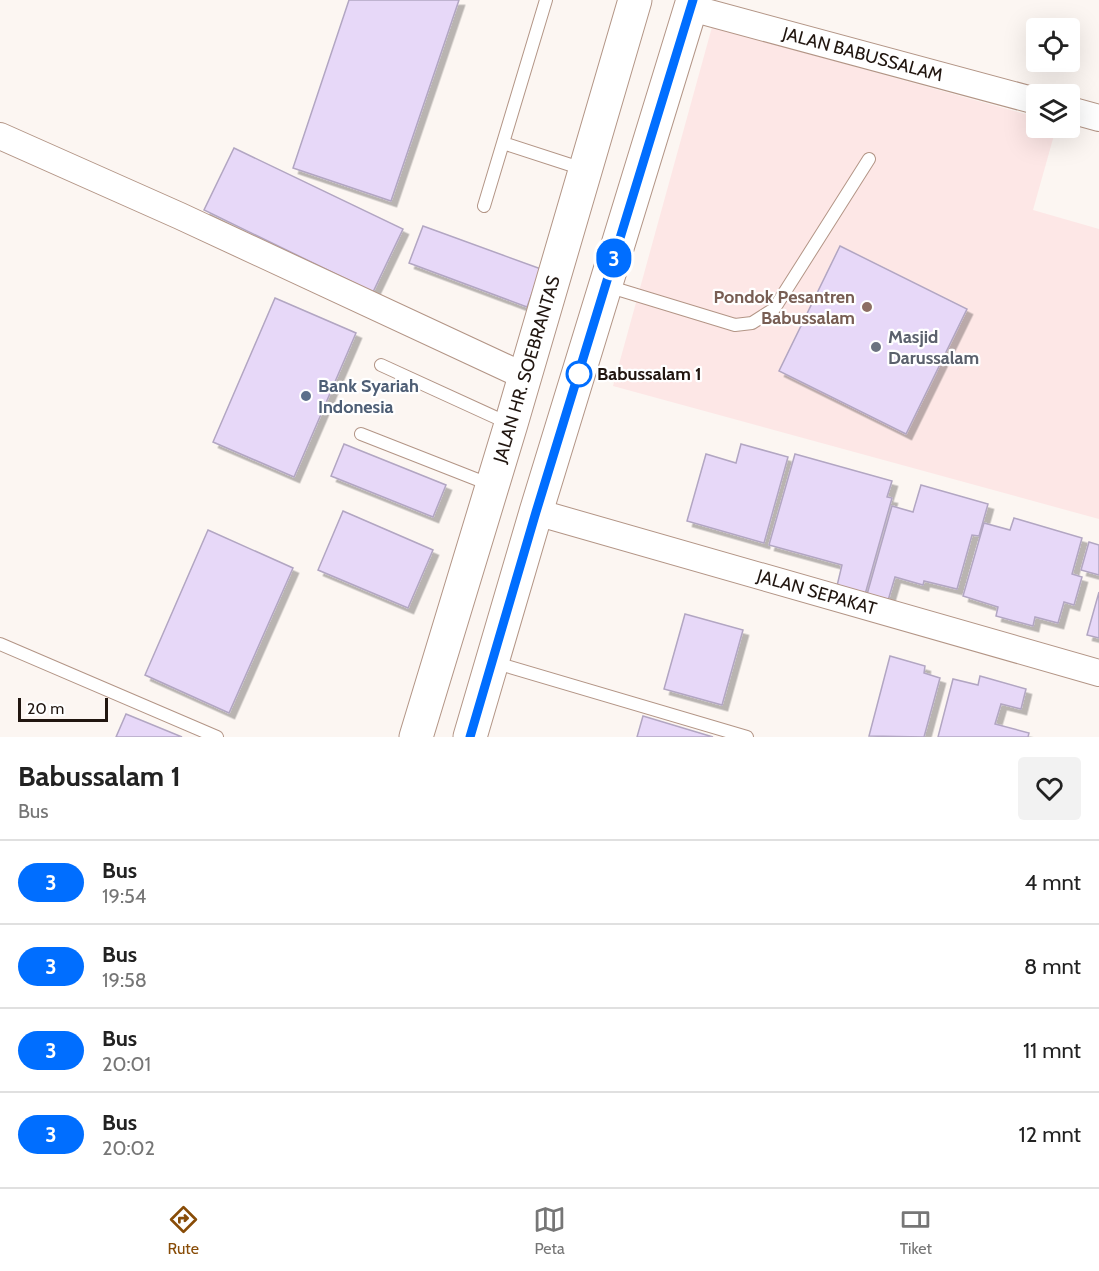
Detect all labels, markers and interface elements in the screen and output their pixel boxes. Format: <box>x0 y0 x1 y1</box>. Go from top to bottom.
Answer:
map controls <box>1026 18 1080 138</box>
button: locate <box>1026 18 1080 72</box>
street label: JALAN BABUSSALAM <box>779 22 945 86</box>
button: layers <box>1026 84 1080 138</box>
line badge: 3 <box>594 238 634 278</box>
text: 3 <box>608 246 620 271</box>
street label: JALAN HR. SOEBRANTAS <box>489 273 565 467</box>
place label: Pondok Pesantren Babussalam <box>714 286 855 329</box>
marker: Pondok Pesantren Babussalam <box>860 300 874 314</box>
place label: Masjid Darussalam <box>888 326 979 369</box>
marker: Masjid Darussalam <box>869 340 883 354</box>
marker: Babussalam 1 <box>566 361 592 387</box>
place label: Babussalam 1 <box>597 363 702 385</box>
place label: Bank Syariah Indonesia <box>318 375 419 418</box>
marker: Bank Syariah Indonesia <box>299 389 313 403</box>
street label: JALAN SEPAKAT <box>753 564 880 620</box>
scale bar <box>18 695 108 722</box>
text: 20 m <box>27 699 64 718</box>
button: heart <box>1018 757 1081 820</box>
text: Babussalam 1 <box>18 759 181 793</box>
text: Bus <box>18 799 49 823</box>
text: Bus <box>102 857 137 884</box>
text: 4 mnt <box>1025 869 1081 896</box>
text: 3 <box>45 870 57 895</box>
text: 19:54 <box>102 884 146 908</box>
text: Bus <box>102 941 137 968</box>
text: 8 mnt <box>1024 953 1081 980</box>
text: 3 <box>45 954 57 979</box>
text: 19:58 <box>102 968 147 992</box>
text: Bus <box>102 1025 137 1052</box>
text: 11 mnt <box>1023 1037 1081 1064</box>
text: 3 <box>45 1038 57 1063</box>
text: 20:01 <box>102 1052 151 1076</box>
text: Bus <box>102 1109 137 1136</box>
text: 12 mnt <box>1019 1121 1081 1148</box>
text: 3 <box>45 1122 57 1147</box>
text: 20:02 <box>102 1136 155 1160</box>
tab: Rute <box>167 1203 200 1258</box>
tab: Peta <box>533 1203 566 1258</box>
tab: Tiket <box>899 1203 932 1258</box>

